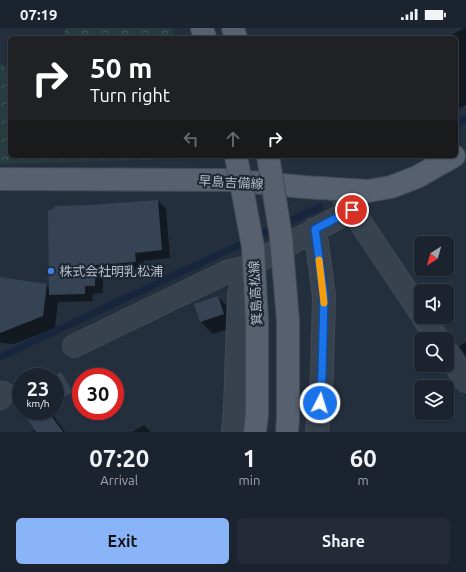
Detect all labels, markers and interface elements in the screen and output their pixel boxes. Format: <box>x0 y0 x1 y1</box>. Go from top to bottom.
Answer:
text: 07:19 <box>20 6 58 23</box>
icon: right <box>24 52 76 104</box>
text: 50 m <box>90 52 152 83</box>
text: Turn right <box>90 85 170 105</box>
icon: left <box>180 128 202 150</box>
icon: ahead <box>222 128 244 150</box>
icon: right <box>264 128 286 150</box>
street label: 早島吉備線 <box>198 173 264 191</box>
pin <box>335 193 369 227</box>
icon: arrive <box>341 199 363 221</box>
north arrow <box>414 236 454 276</box>
map controls <box>414 236 454 420</box>
street label: 箕島高松線 <box>246 260 264 326</box>
place label: 株式会社明乳松浦 <box>59 264 163 278</box>
marker: 株式会社明乳松浦 <box>46 266 56 276</box>
button: sound <box>414 284 454 324</box>
button: search <box>414 332 454 372</box>
speed limit sign: 30 <box>72 368 124 420</box>
text: 23 <box>27 377 49 400</box>
button: layers <box>414 380 454 420</box>
position arrow <box>299 382 341 424</box>
text: km/h <box>26 398 50 409</box>
text: 07:20 <box>89 445 149 472</box>
text: 1 <box>243 445 256 472</box>
text: 60 <box>350 445 377 472</box>
text: Arrival <box>100 473 138 487</box>
text: min <box>239 473 260 487</box>
text: m <box>358 473 369 487</box>
button: Exit <box>16 518 229 564</box>
button: Share <box>237 518 450 564</box>

